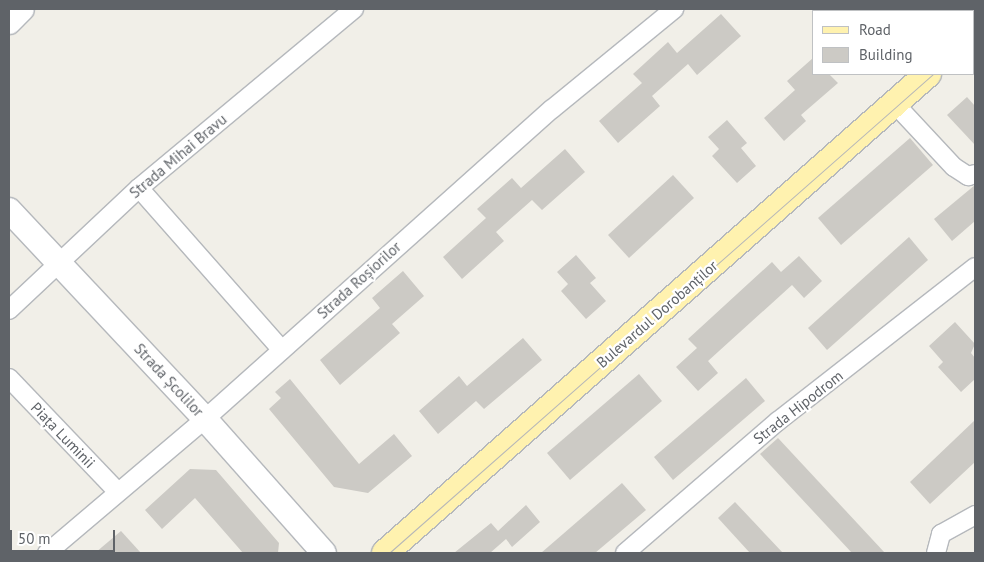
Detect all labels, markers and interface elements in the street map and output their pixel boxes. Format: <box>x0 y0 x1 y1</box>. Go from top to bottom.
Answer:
legend <box>812 10 974 75</box>
text: Road <box>859 20 891 39</box>
text: Building <box>859 45 913 64</box>
street label: Strada Mihai Bravu <box>126 110 230 202</box>
street label: Strada Roșiorilor <box>313 238 405 322</box>
street label: Bulevardul Dorobanților <box>593 257 721 371</box>
street label: Strada Școlilor <box>131 340 207 420</box>
street label: Strada Hipodrom <box>750 366 846 448</box>
street label: Piața Luminii <box>27 398 99 472</box>
scale bar <box>12 520 118 552</box>
text: 50 m <box>18 529 51 548</box>

